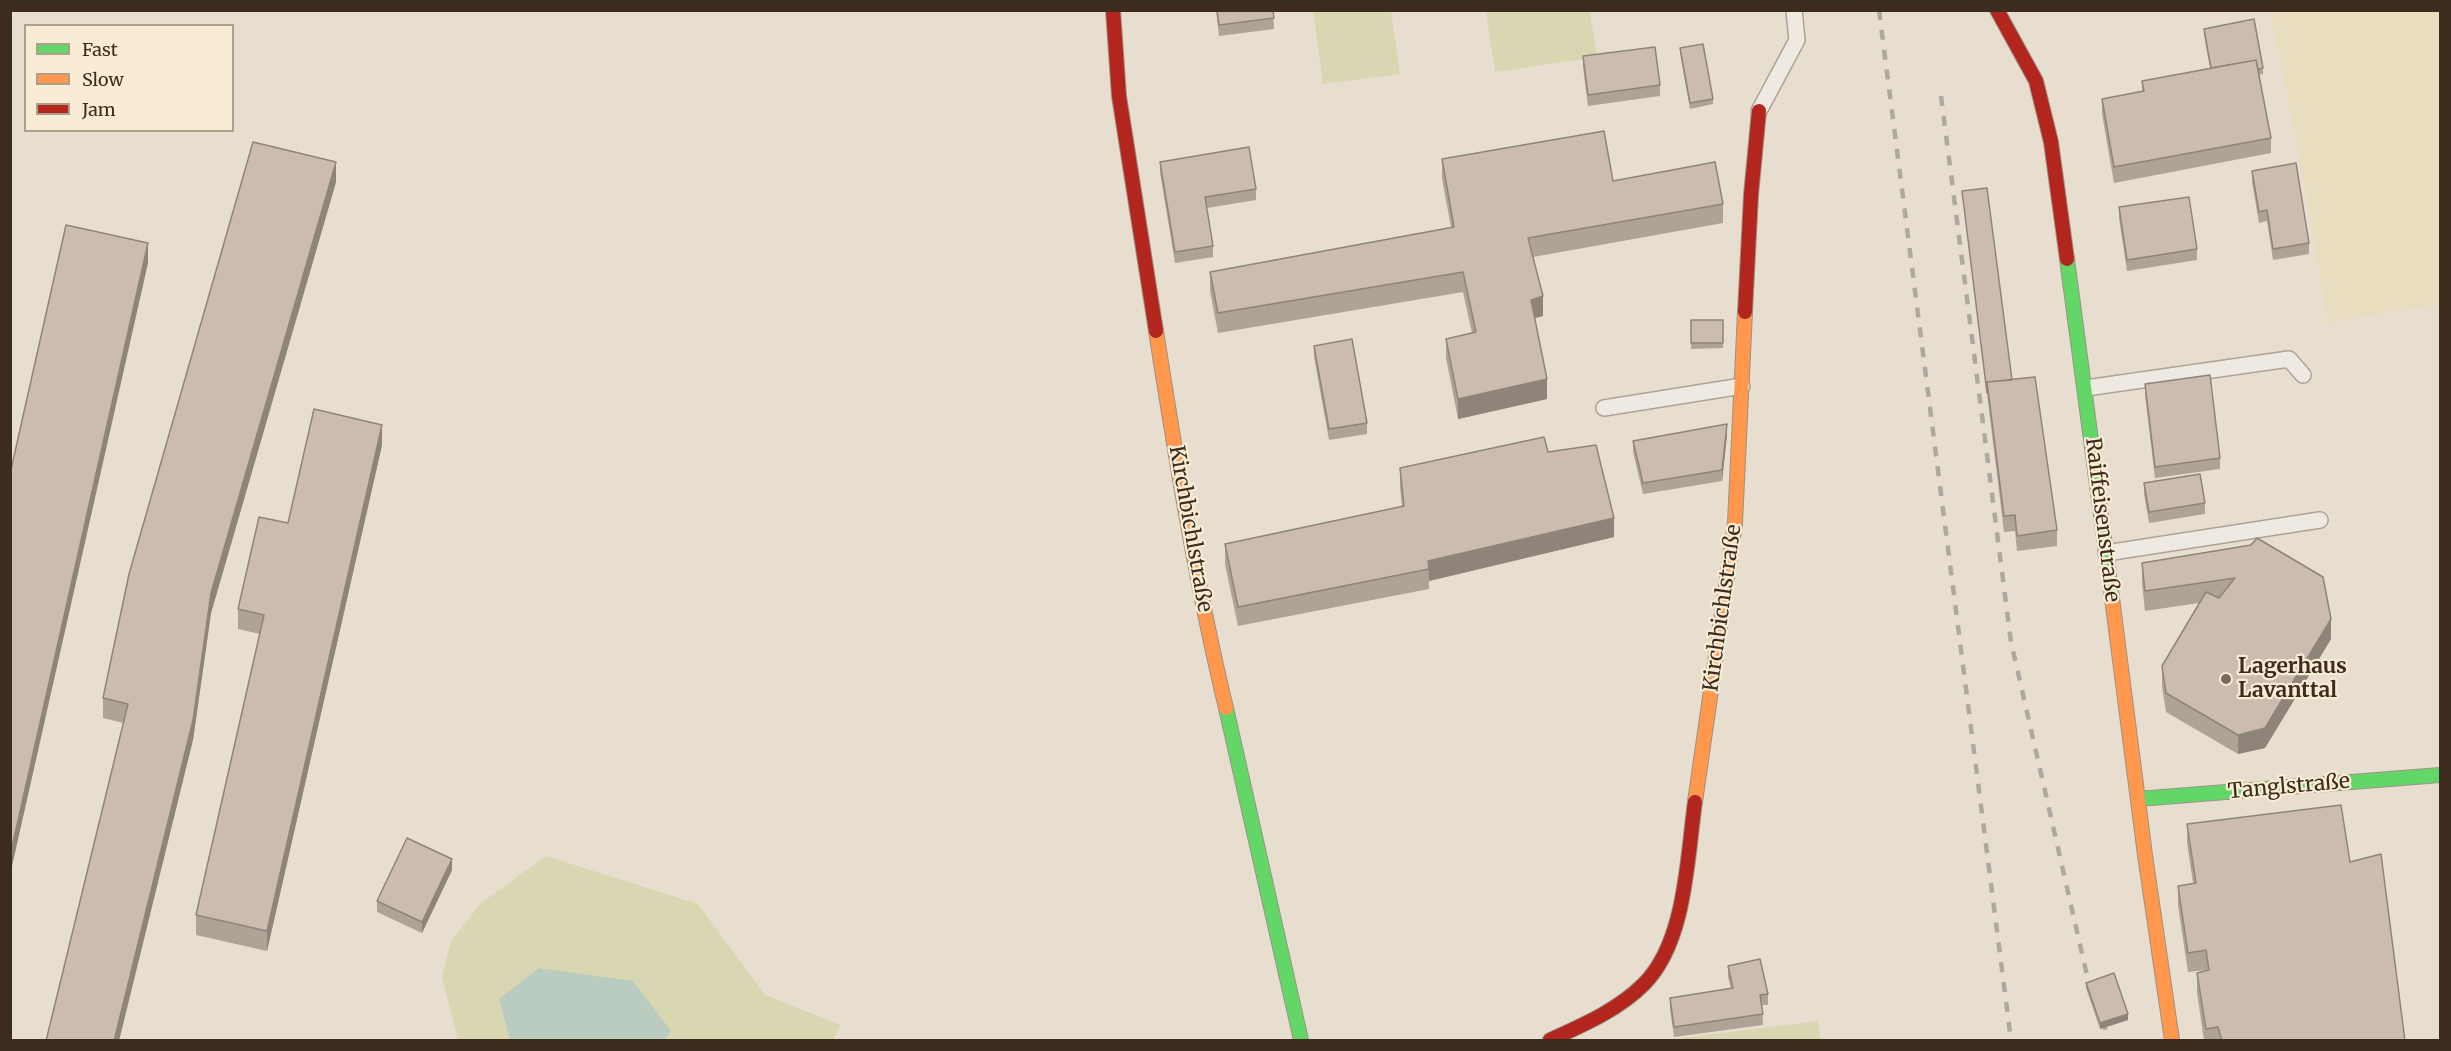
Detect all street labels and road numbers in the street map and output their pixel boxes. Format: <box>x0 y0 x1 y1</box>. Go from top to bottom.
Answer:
street label: Raiffeisenstraße <box>2079 436 2125 604</box>
street label: Kirchbichlstraße <box>1163 444 1217 614</box>
street label: Kirchbichlstraße <box>1699 523 1747 693</box>
street label: Tanglstraße <box>2227 769 2351 805</box>

